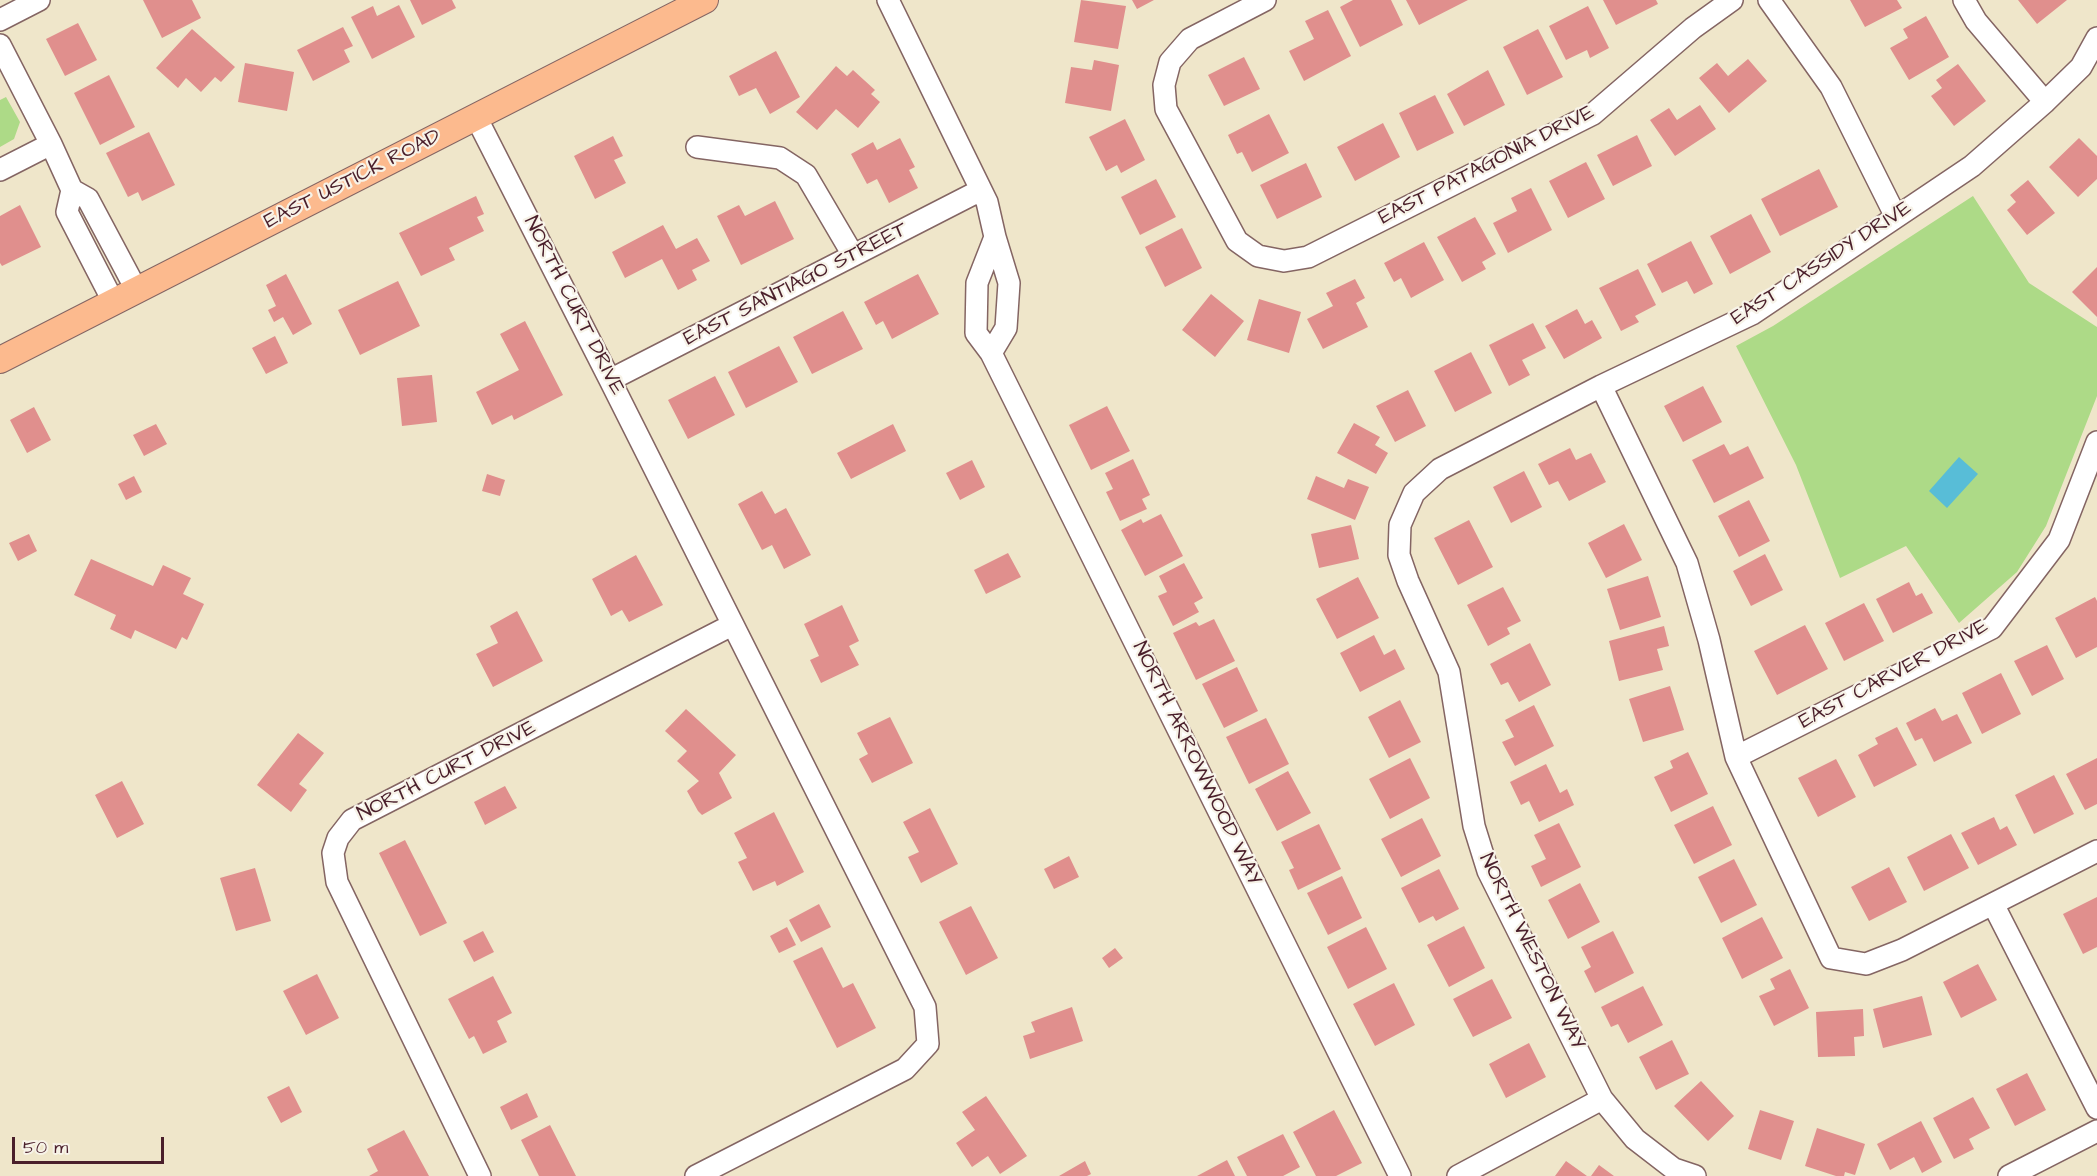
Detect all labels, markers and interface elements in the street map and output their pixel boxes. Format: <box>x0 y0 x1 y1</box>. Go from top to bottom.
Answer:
street label: EAST PATAGONIA DRIVE <box>1375 101 1599 231</box>
street label: EAST USTICK ROAD <box>261 125 445 235</box>
street label: EAST CASSIDY DRIVE <box>1727 196 1917 332</box>
street label: NORTH CURT DRIVE <box>517 213 629 399</box>
street label: EAST SANTIAGO STREET <box>680 218 912 352</box>
street label: EAST CARVER DRIVE <box>1795 614 1993 736</box>
street label: NORTH ARROWWOOD WAY <box>1126 638 1266 890</box>
street label: NORTH CURT DRIVE <box>354 716 540 828</box>
street label: NORTH WESTON WAY <box>1472 850 1590 1054</box>
scale bar <box>15 1125 166 1163</box>
text: 50 m <box>23 1135 68 1160</box>

